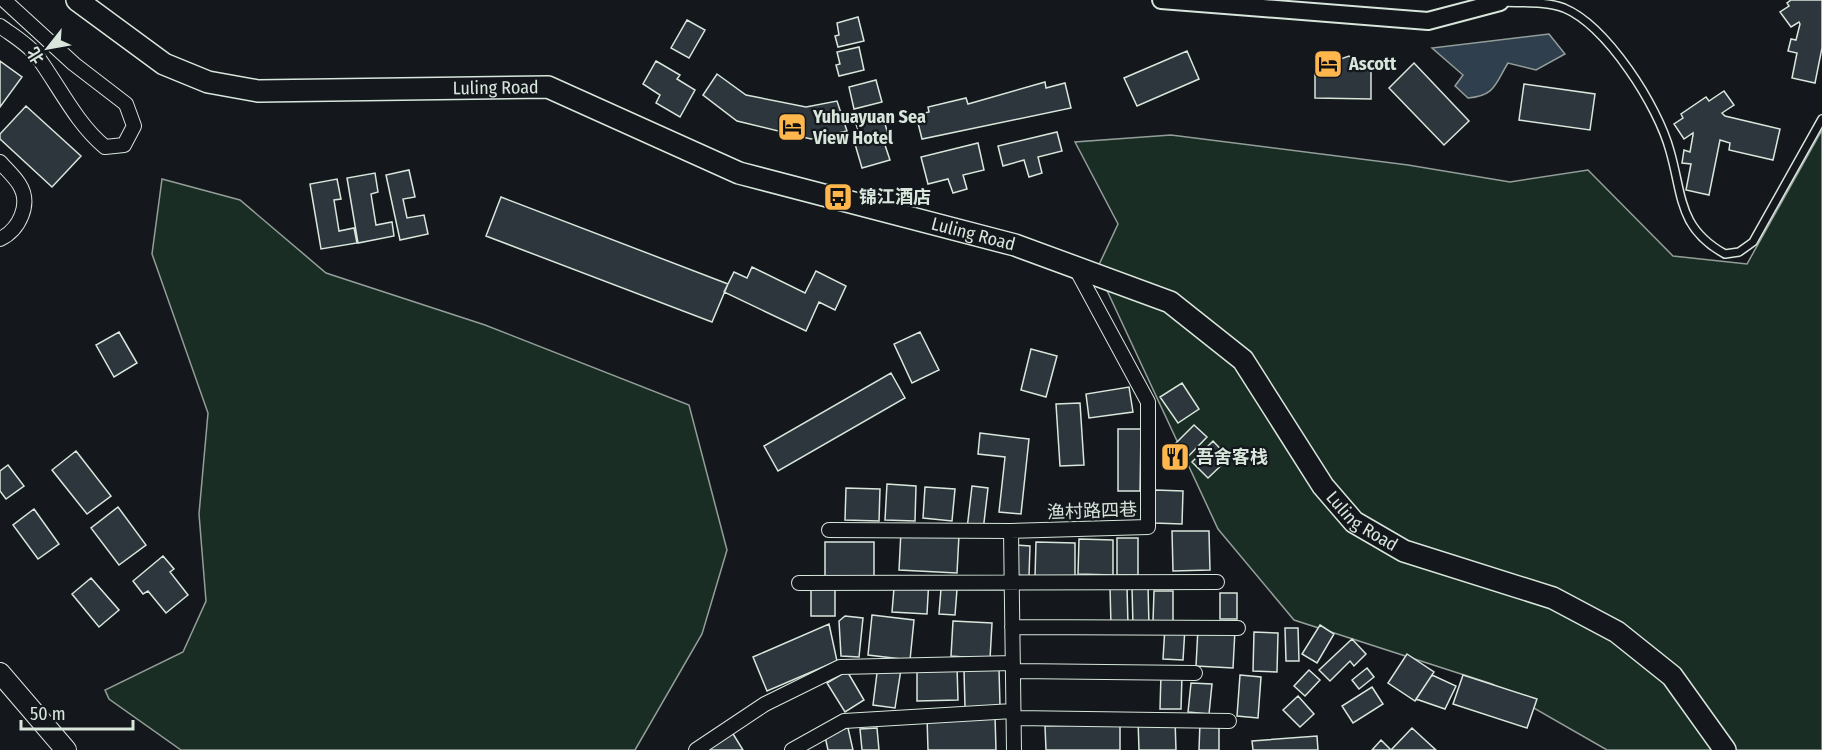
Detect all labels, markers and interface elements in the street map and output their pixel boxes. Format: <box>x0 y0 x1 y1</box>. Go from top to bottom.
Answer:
north arrow <box>18 18 78 78</box>
text: 北 <box>23 44 48 67</box>
hotel icon: Ascott <box>1312 48 1344 80</box>
place label: Ascott <box>1348 53 1397 75</box>
street label: Luling Road <box>452 76 539 99</box>
place label: Yuhuayuan Sea View Hotel <box>812 106 926 149</box>
hotel icon: Yuhuayuan Sea View Hotel <box>776 111 808 143</box>
bus stop icon: 锦江酒店 <box>822 181 854 213</box>
place label: 锦江酒店 <box>859 186 931 208</box>
street label: Luling Road <box>929 213 1018 256</box>
restaurant icon: 吾舍客栈 <box>1159 441 1191 473</box>
place label: 吾舍客栈 <box>1196 446 1268 468</box>
street label: Luling Road <box>1321 487 1402 556</box>
street label: 渔村路四巷 <box>1047 498 1137 524</box>
scale bar <box>21 693 134 731</box>
text: 50 m <box>30 703 66 725</box>

